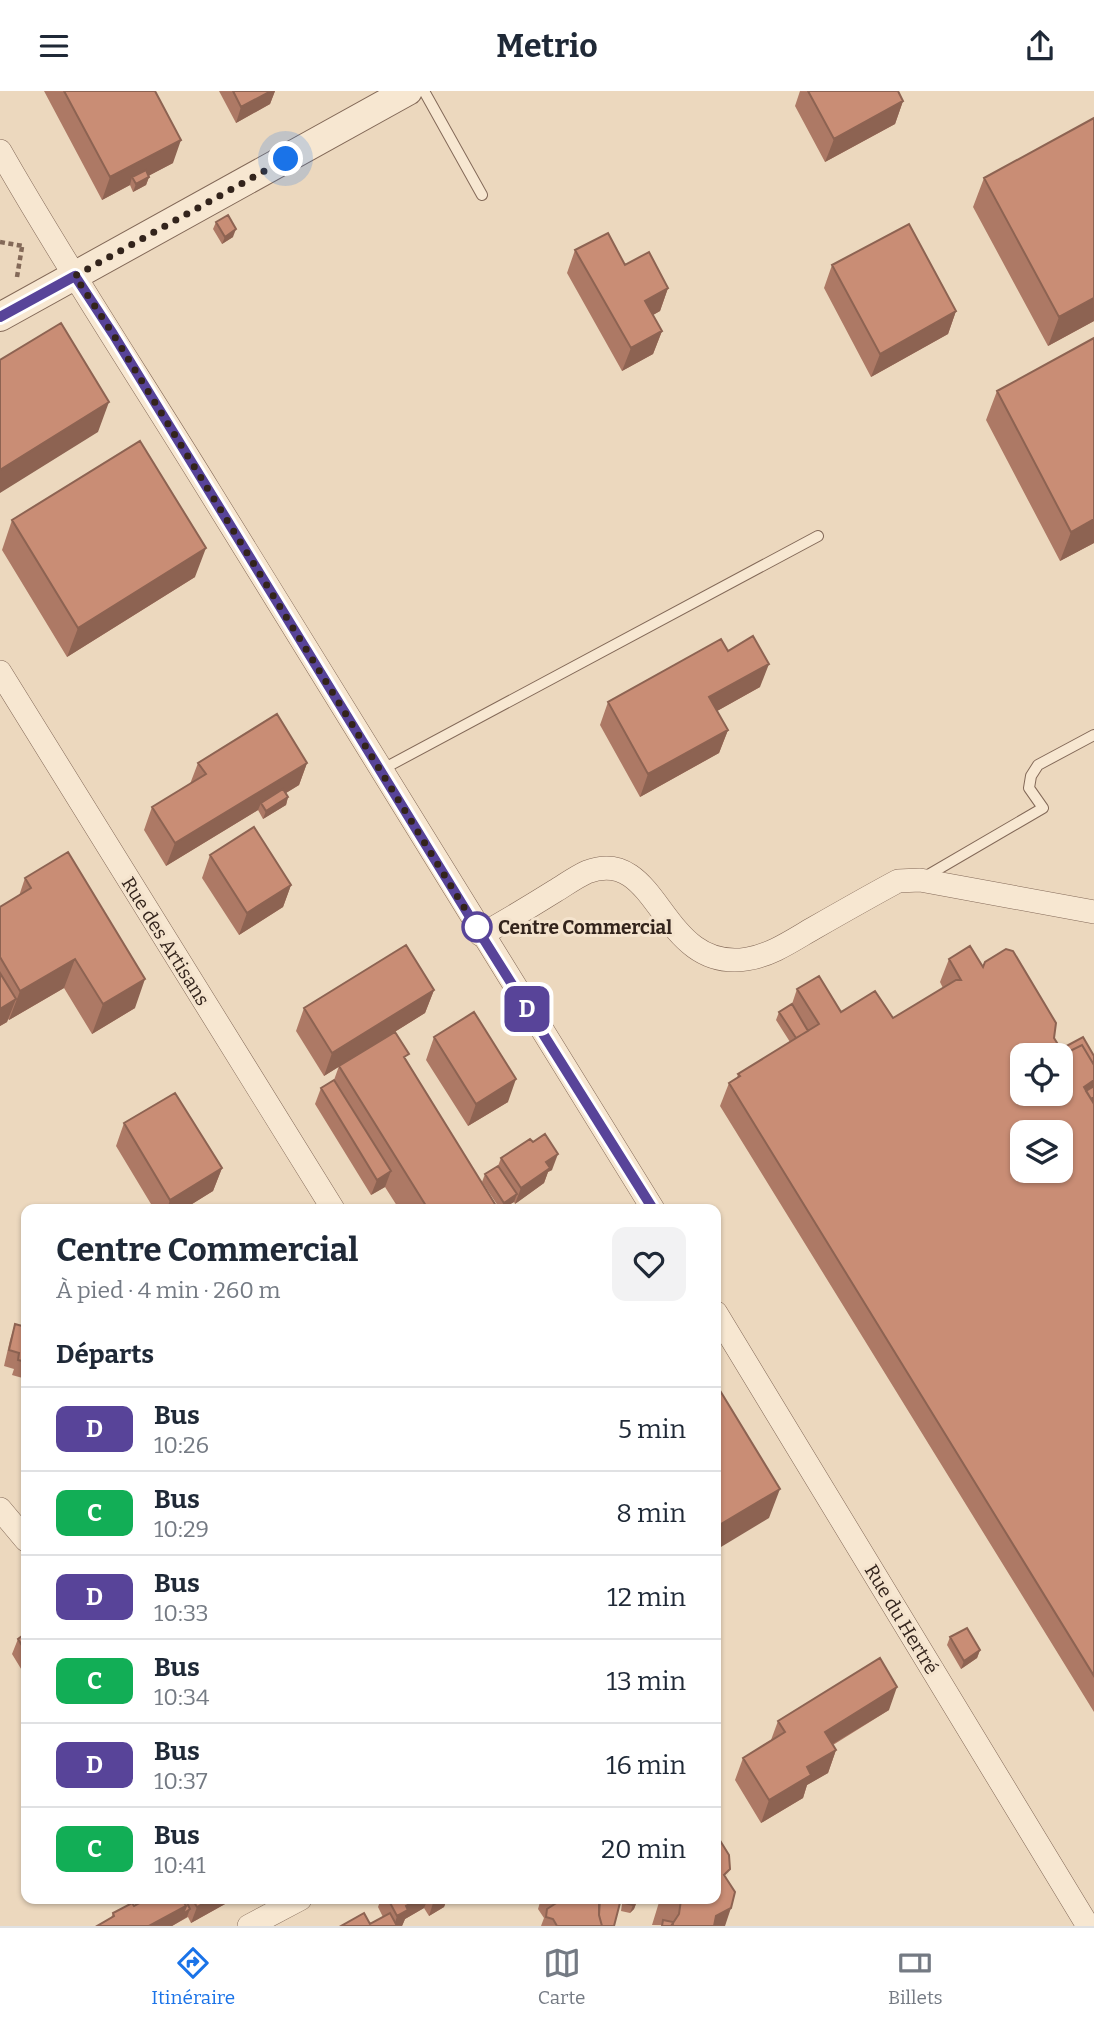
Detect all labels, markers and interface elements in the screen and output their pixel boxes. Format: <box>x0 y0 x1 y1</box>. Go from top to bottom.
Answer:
icon: menu <box>35 27 73 65</box>
text: Metrio <box>496 27 598 65</box>
icon: share <box>1021 27 1059 65</box>
your location <box>268 141 303 176</box>
street label: Rue des Artisans <box>117 873 214 1010</box>
marker: Centre Commercial <box>462 912 492 942</box>
place label: Centre Commercial <box>498 916 672 939</box>
line badge: D <box>504 986 550 1032</box>
text: D <box>518 995 536 1023</box>
map controls <box>1010 1043 1073 1183</box>
button: locate <box>1010 1043 1073 1106</box>
button: layers <box>1010 1120 1073 1183</box>
button: heart <box>612 1227 686 1301</box>
text: Centre Commercial <box>56 1230 358 1270</box>
text: À pied · 4 min · 260 m <box>56 1276 280 1304</box>
text: Départs <box>56 1339 154 1370</box>
text: Bus <box>154 1400 200 1431</box>
text: 5 min <box>618 1414 686 1445</box>
text: D <box>86 1415 103 1443</box>
text: 10:26 <box>154 1431 209 1459</box>
text: Bus <box>154 1484 200 1515</box>
text: 8 min <box>616 1498 686 1529</box>
text: C <box>87 1499 102 1527</box>
text: 10:29 <box>154 1515 209 1543</box>
street label: Rue du Hertré <box>860 1560 943 1678</box>
text: Bus <box>154 1568 200 1599</box>
text: 12 min <box>607 1582 686 1613</box>
text: D <box>86 1583 103 1611</box>
text: 10:33 <box>154 1599 209 1627</box>
text: Bus <box>154 1652 200 1683</box>
text: 13 min <box>606 1666 686 1697</box>
text: C <box>87 1667 102 1695</box>
text: 10:34 <box>154 1683 209 1711</box>
text: Bus <box>154 1736 200 1767</box>
text: 16 min <box>606 1750 686 1781</box>
text: D <box>86 1751 103 1779</box>
text: 10:37 <box>154 1767 208 1795</box>
text: Bus <box>154 1820 200 1851</box>
text: 20 min <box>601 1834 686 1865</box>
text: C <box>87 1835 102 1863</box>
text: 10:41 <box>154 1851 206 1879</box>
tab: Itinéraire <box>151 1944 235 2009</box>
tab: Carte <box>538 1944 585 2009</box>
tab: Billets <box>888 1944 943 2009</box>

